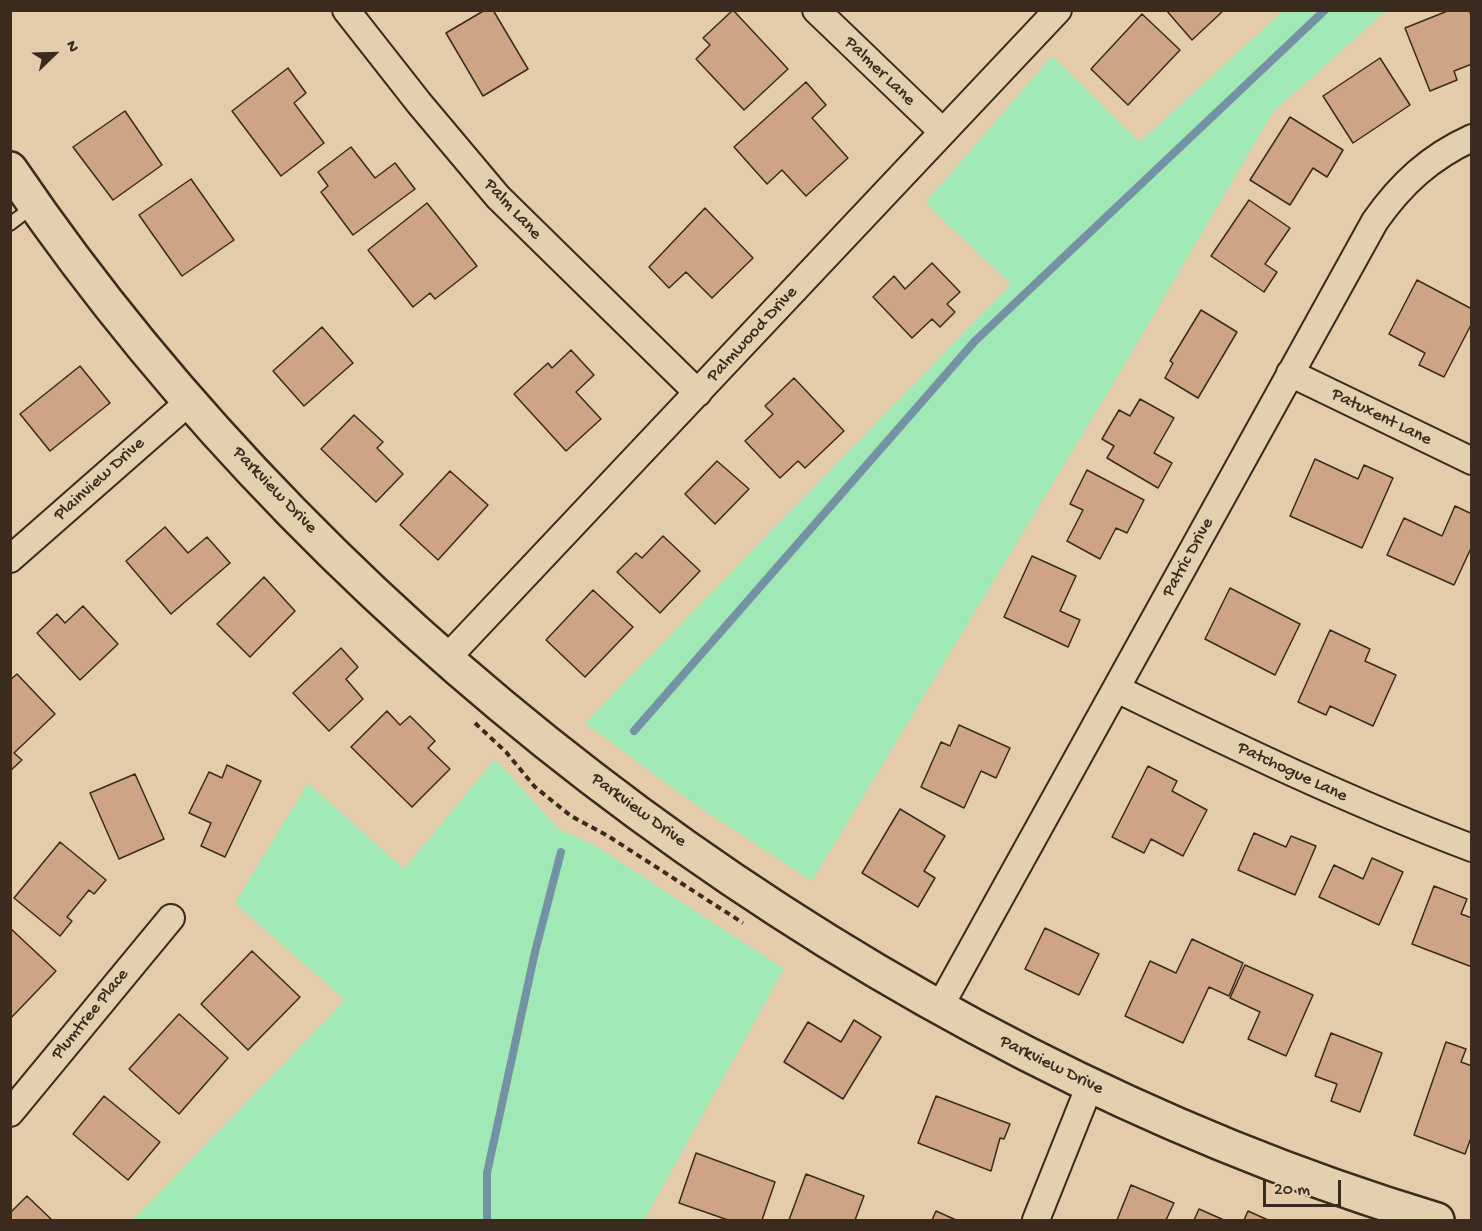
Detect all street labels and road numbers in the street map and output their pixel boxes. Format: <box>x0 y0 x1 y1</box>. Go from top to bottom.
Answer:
street label: Palmer Lane <box>839 33 919 111</box>
street label: Palm Lane <box>478 175 546 245</box>
street label: Palmwood Drive <box>703 283 803 387</box>
street label: Patuxent Lane <box>1327 384 1435 452</box>
street label: Plainview Drive <box>50 434 150 526</box>
street label: Parkview Drive <box>227 443 321 539</box>
street label: Patric Drive <box>1158 515 1220 601</box>
street label: Patchogue Lane <box>1233 738 1351 808</box>
street label: Parkview Drive <box>586 769 690 853</box>
street label: Plumtree Place <box>48 965 134 1065</box>
street label: Parkview Drive <box>996 1032 1106 1100</box>

